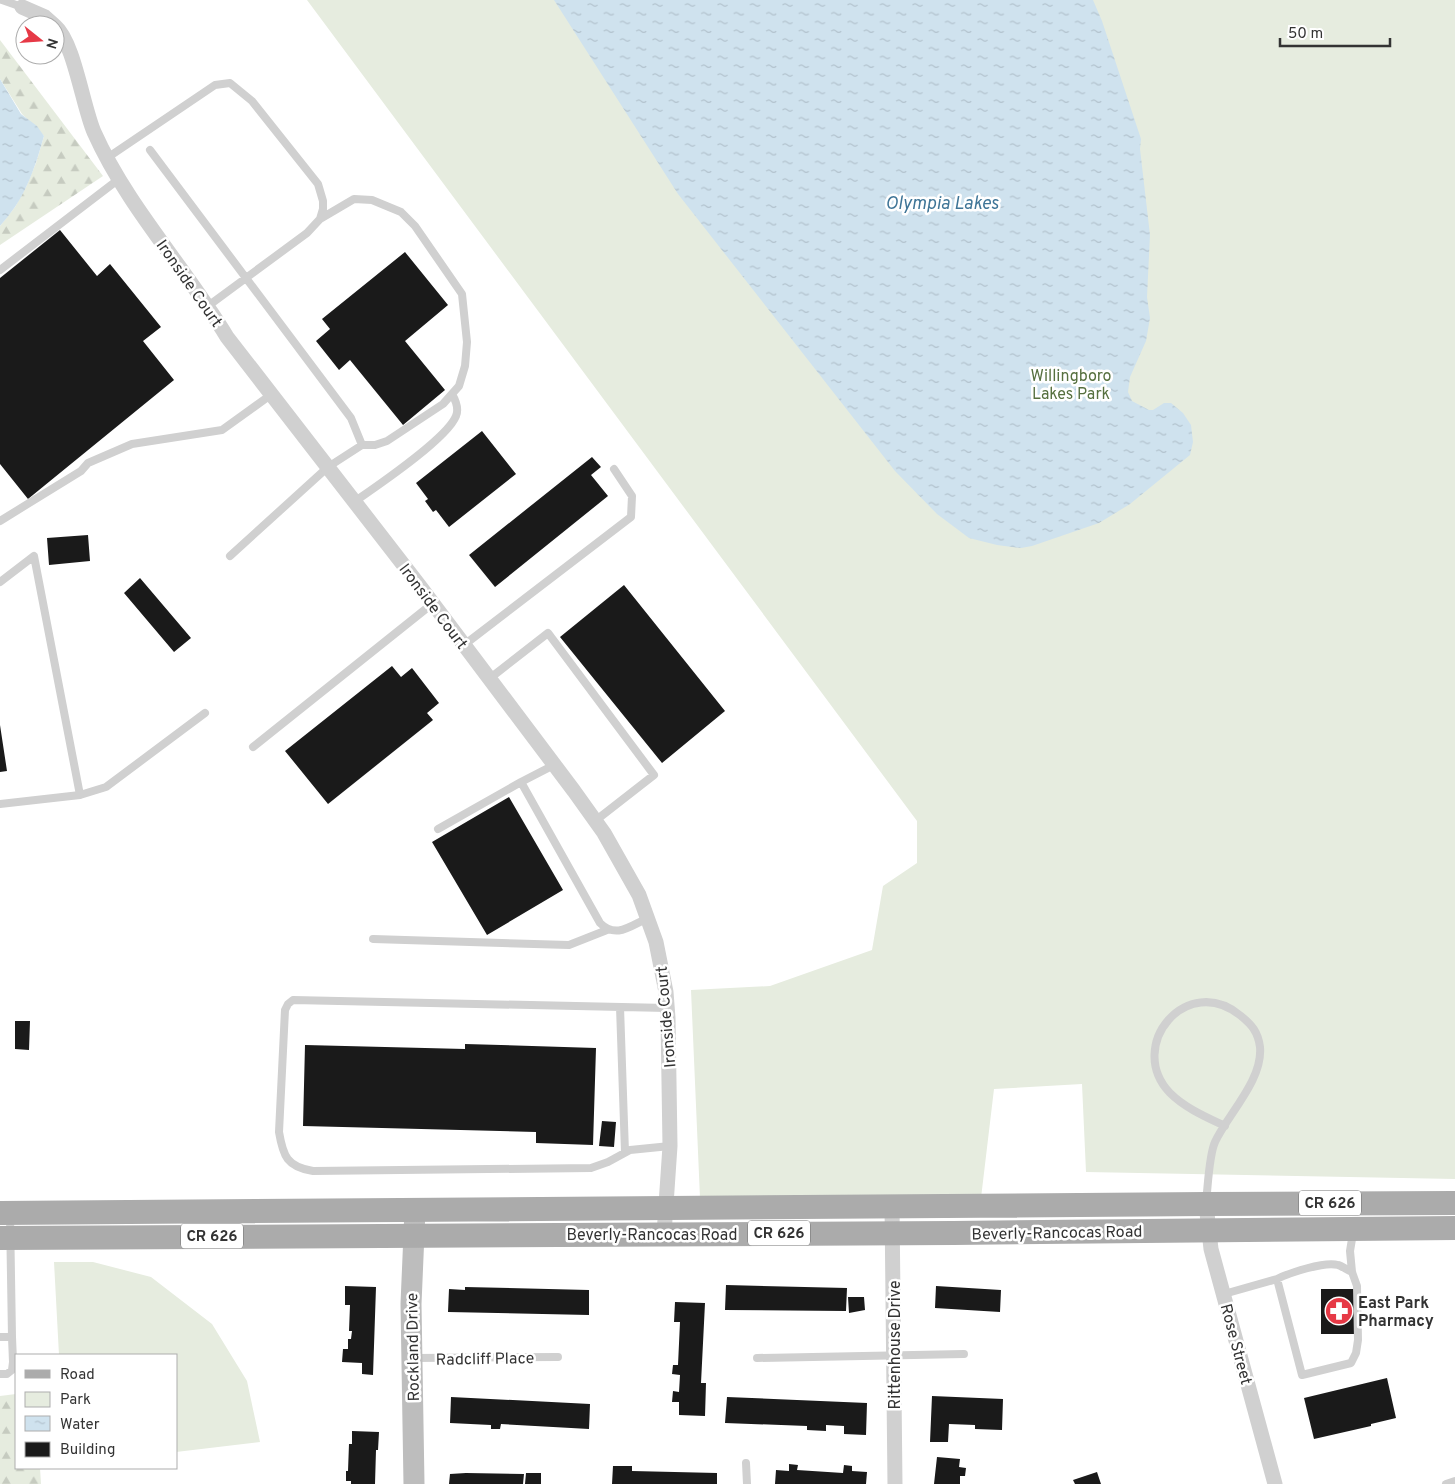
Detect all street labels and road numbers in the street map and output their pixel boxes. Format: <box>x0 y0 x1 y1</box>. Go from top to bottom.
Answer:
street label: Ironside Court <box>151 237 226 332</box>
street label: Ironside Court <box>394 560 471 654</box>
street label: Ironside Court <box>653 965 681 1069</box>
road number: CR 626 <box>1299 1190 1361 1216</box>
road number: CR 626 <box>748 1220 810 1246</box>
street label: Beverly-Rancocas Road <box>971 1223 1143 1245</box>
road number: CR 626 <box>181 1224 243 1248</box>
street label: Beverly-Rancocas Road <box>566 1226 738 1246</box>
street label: Rittenhouse Drive <box>886 1281 906 1409</box>
street label: Rockland Drive <box>403 1292 425 1401</box>
street label: Rose Street <box>1215 1302 1255 1387</box>
street label: Radcliff Place <box>436 1349 534 1371</box>

